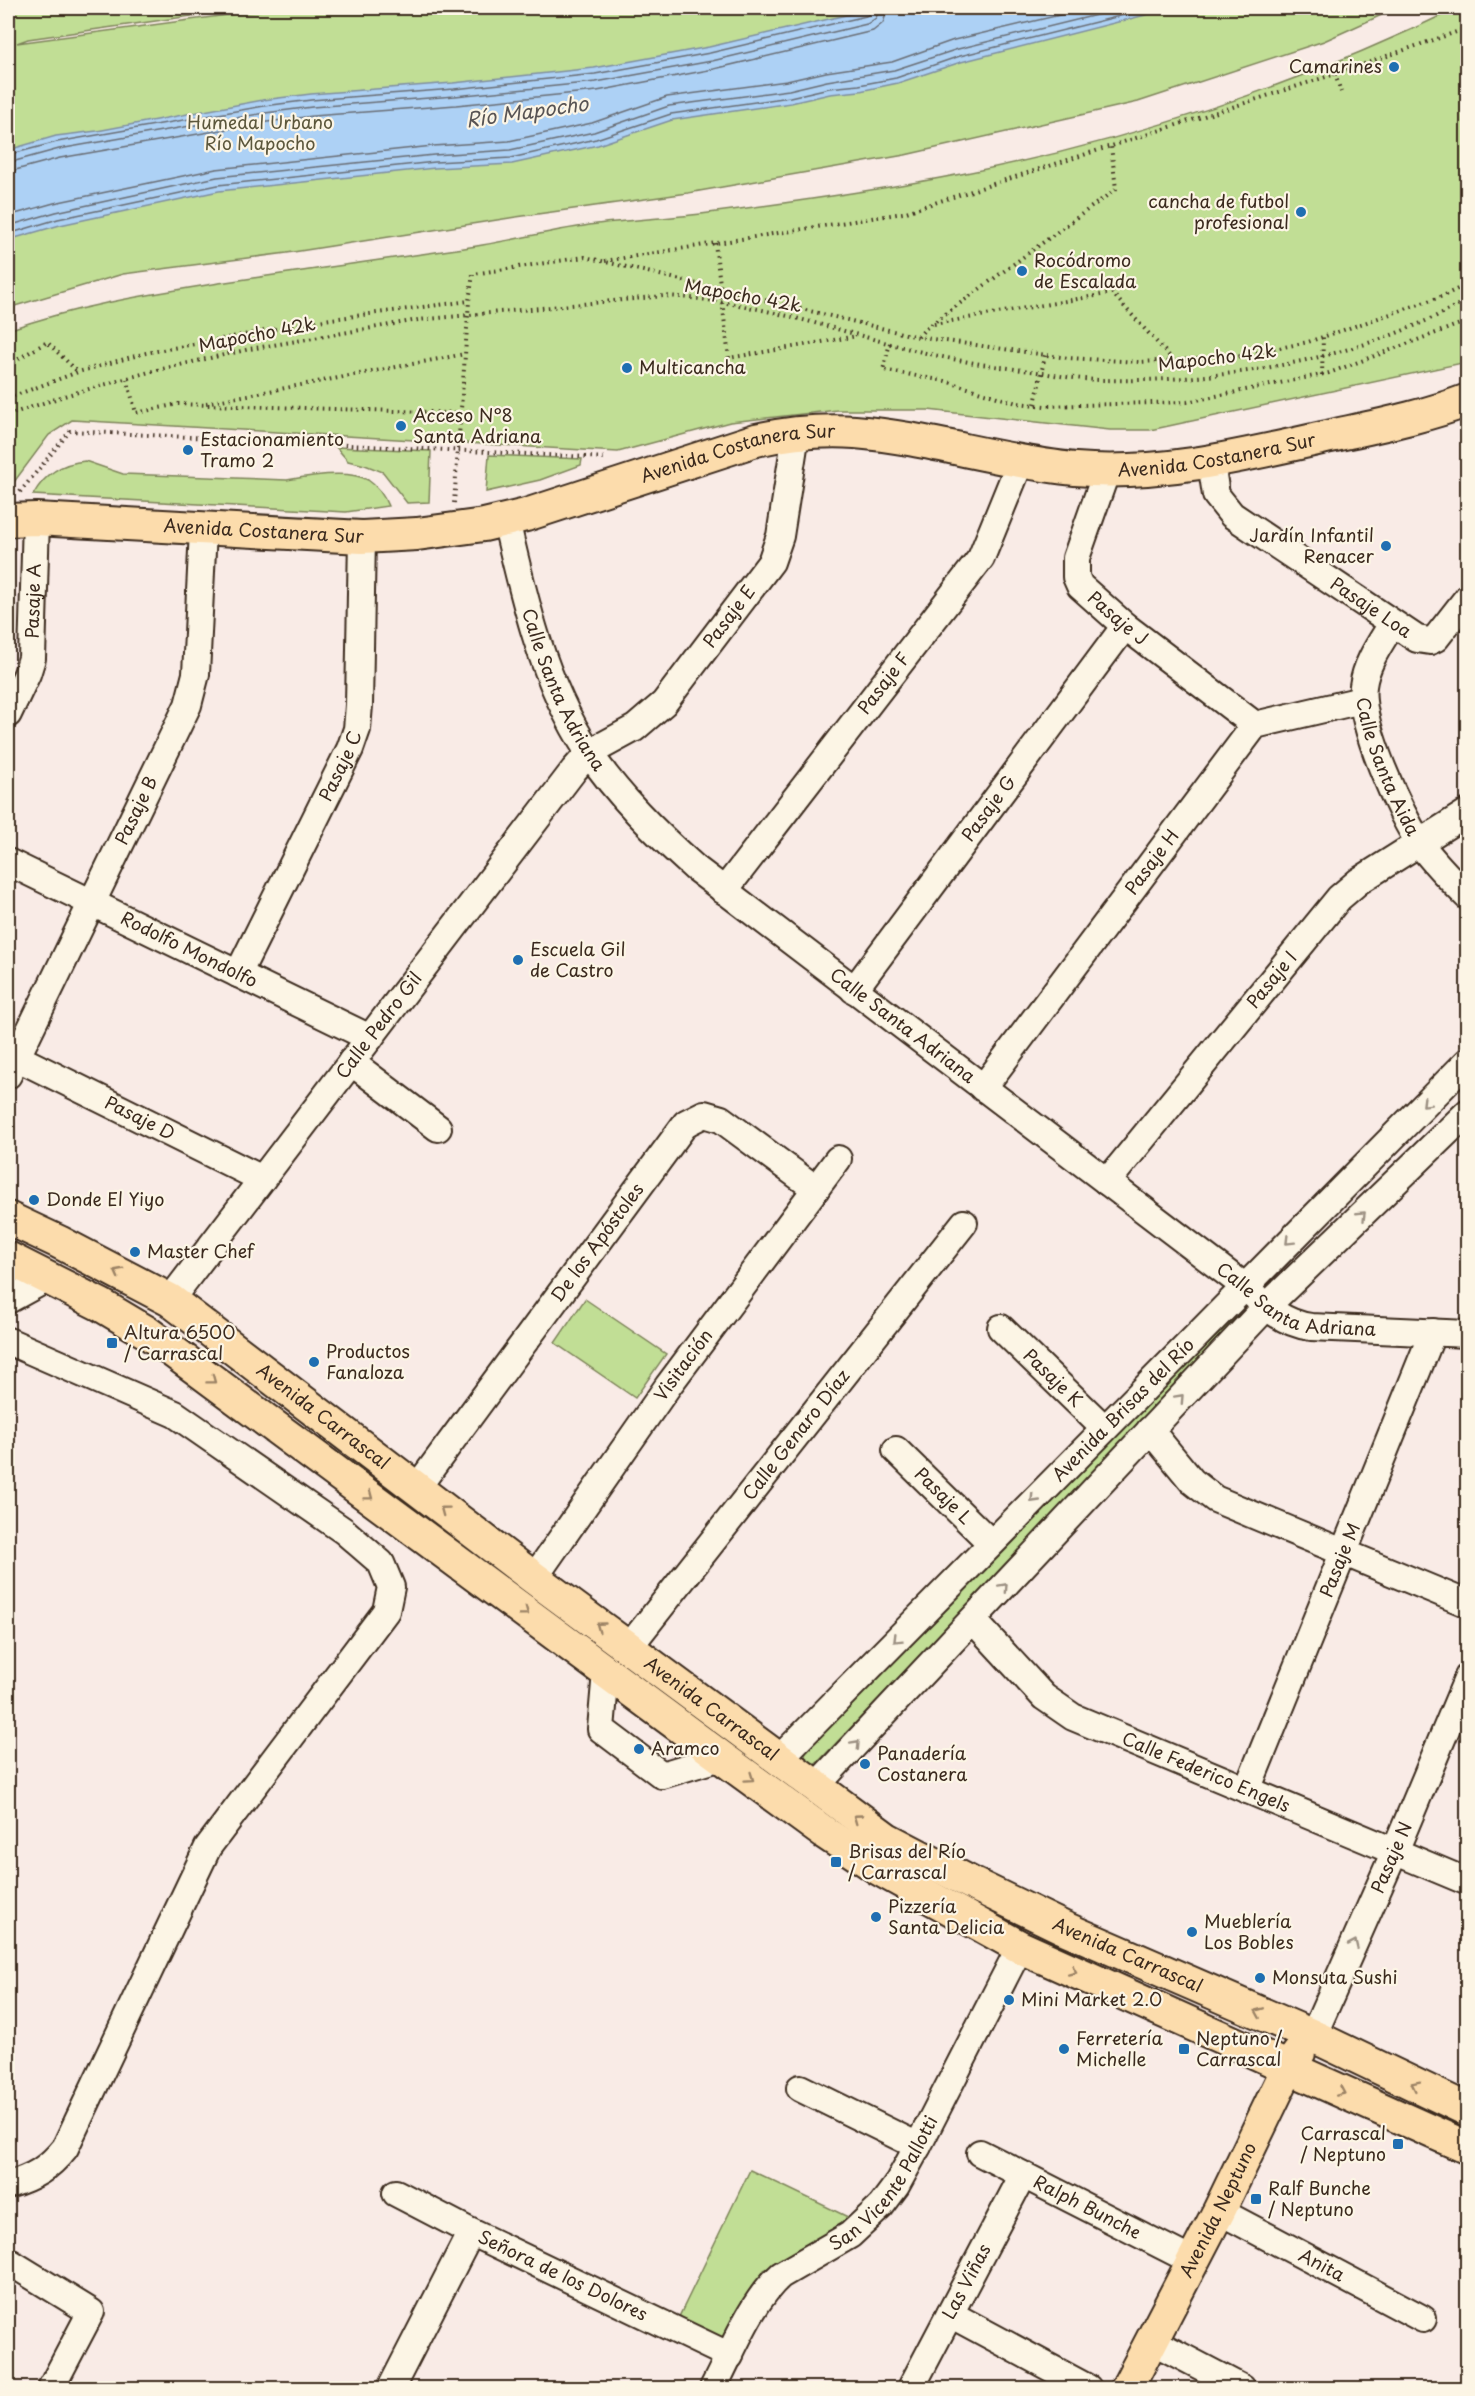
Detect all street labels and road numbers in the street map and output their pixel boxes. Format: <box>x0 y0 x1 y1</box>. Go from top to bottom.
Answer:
street label: Mapocho 42k <box>682 271 804 318</box>
street label: Mapocho 42k <box>196 309 318 358</box>
street label: Mapocho 42k <box>1156 336 1277 377</box>
street label: Avenida Costanera Sur <box>637 416 836 489</box>
street label: Avenida Costanera Sur <box>1117 425 1319 482</box>
street label: Avenida Costanera Sur <box>163 511 365 549</box>
street label: Pasaje A <box>18 563 47 639</box>
street label: Pasaje Loa <box>1325 570 1418 644</box>
street label: Pasaje E <box>696 579 761 653</box>
street label: Pasaje J <box>1082 584 1155 651</box>
street label: Calle Santa Adriana <box>516 605 613 777</box>
street label: Pasaje F <box>850 646 916 719</box>
street label: Calle Santa Aida <box>1351 695 1428 841</box>
street label: Pasaje C <box>311 727 367 805</box>
street label: Pasaje G <box>954 769 1022 847</box>
street label: Pasaje B <box>107 771 163 849</box>
street label: Pasaje H <box>1117 823 1184 900</box>
street label: Rodolfo Mondolfo <box>116 904 263 993</box>
street label: Pasaje I <box>1239 944 1303 1013</box>
street label: Calle Santa Adriana <box>825 960 982 1089</box>
street label: Calle Pedro Gil <box>328 966 428 1084</box>
street label: Pasaje D <box>100 1088 180 1146</box>
street label: De los Apóstoles <box>543 1177 650 1307</box>
street label: Calle Santa Adriana <box>1211 1255 1377 1342</box>
street label: Visitación <box>647 1323 718 1406</box>
street label: Avenida Brisas del Río <box>1045 1331 1200 1487</box>
street label: Pasaje K <box>1018 1342 1090 1413</box>
street label: Avenida Carrascal <box>252 1356 396 1475</box>
street label: Calle Genaro Díaz <box>735 1363 856 1505</box>
street label: Pasaje L <box>909 1460 979 1530</box>
street label: Pasaje M <box>1312 1518 1366 1601</box>
street label: Avenida Carrascal <box>639 1649 785 1767</box>
street label: Calle Federico Engels <box>1118 1724 1295 1818</box>
street label: Pasaje N <box>1363 1817 1418 1897</box>
street label: Avenida Carrascal <box>1049 1910 1207 1999</box>
street label: San Vicente Pallotti <box>823 2110 943 2257</box>
street label: Avenida Neptuno <box>1172 2137 1262 2282</box>
street label: Ralph Bunche <box>1029 2167 1146 2245</box>
street label: Señora de los Dolores <box>474 2222 652 2327</box>
street label: Las Viñas <box>935 2239 997 2324</box>
street label: Anita <box>1294 2241 1351 2288</box>

